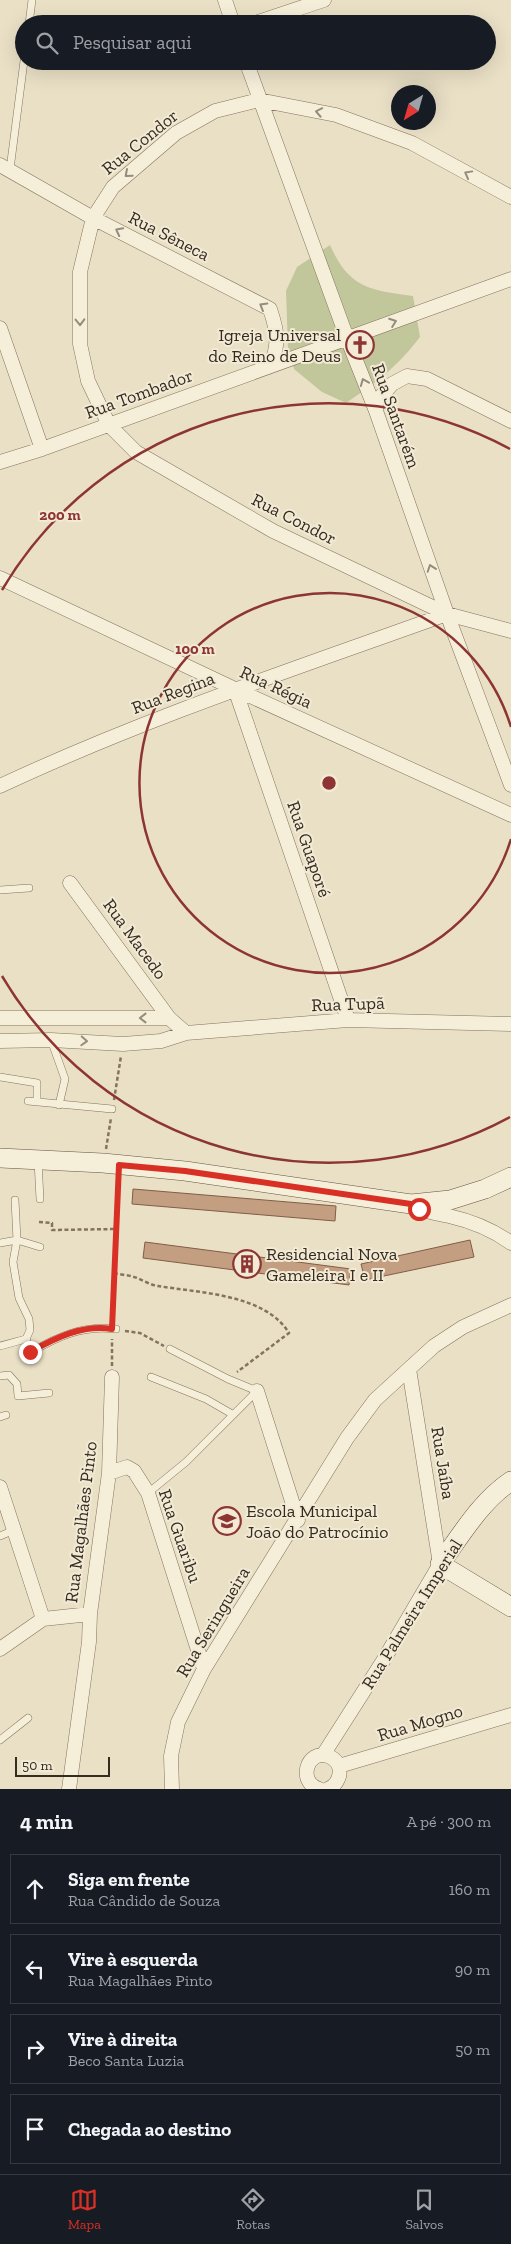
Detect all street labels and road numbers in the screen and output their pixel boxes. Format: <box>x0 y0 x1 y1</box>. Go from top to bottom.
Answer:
street label: Rua Condor <box>97 105 183 179</box>
street label: Rua Sêneca <box>125 206 213 266</box>
street label: Rua Santarém <box>367 361 425 472</box>
street label: Rua Tombador <box>82 364 196 424</box>
street label: Rua Condor <box>248 488 340 550</box>
street label: Rua Régia <box>236 661 316 713</box>
street label: Rua Regina <box>128 667 218 719</box>
street label: Rua Guaporé <box>282 798 336 900</box>
street label: Rua Macedo <box>98 894 172 984</box>
street label: Rua Tupã <box>311 992 385 1016</box>
street label: Rua Jaíba <box>426 1425 460 1501</box>
street label: Rua Magalhães Pinto <box>60 1440 102 1604</box>
street label: Rua Guaribu <box>154 1486 206 1586</box>
street label: Rua Palmeira Imperial <box>357 1535 467 1693</box>
street label: Rua Seringueira <box>171 1563 255 1681</box>
street label: Rua Mogno <box>375 1700 465 1746</box>

